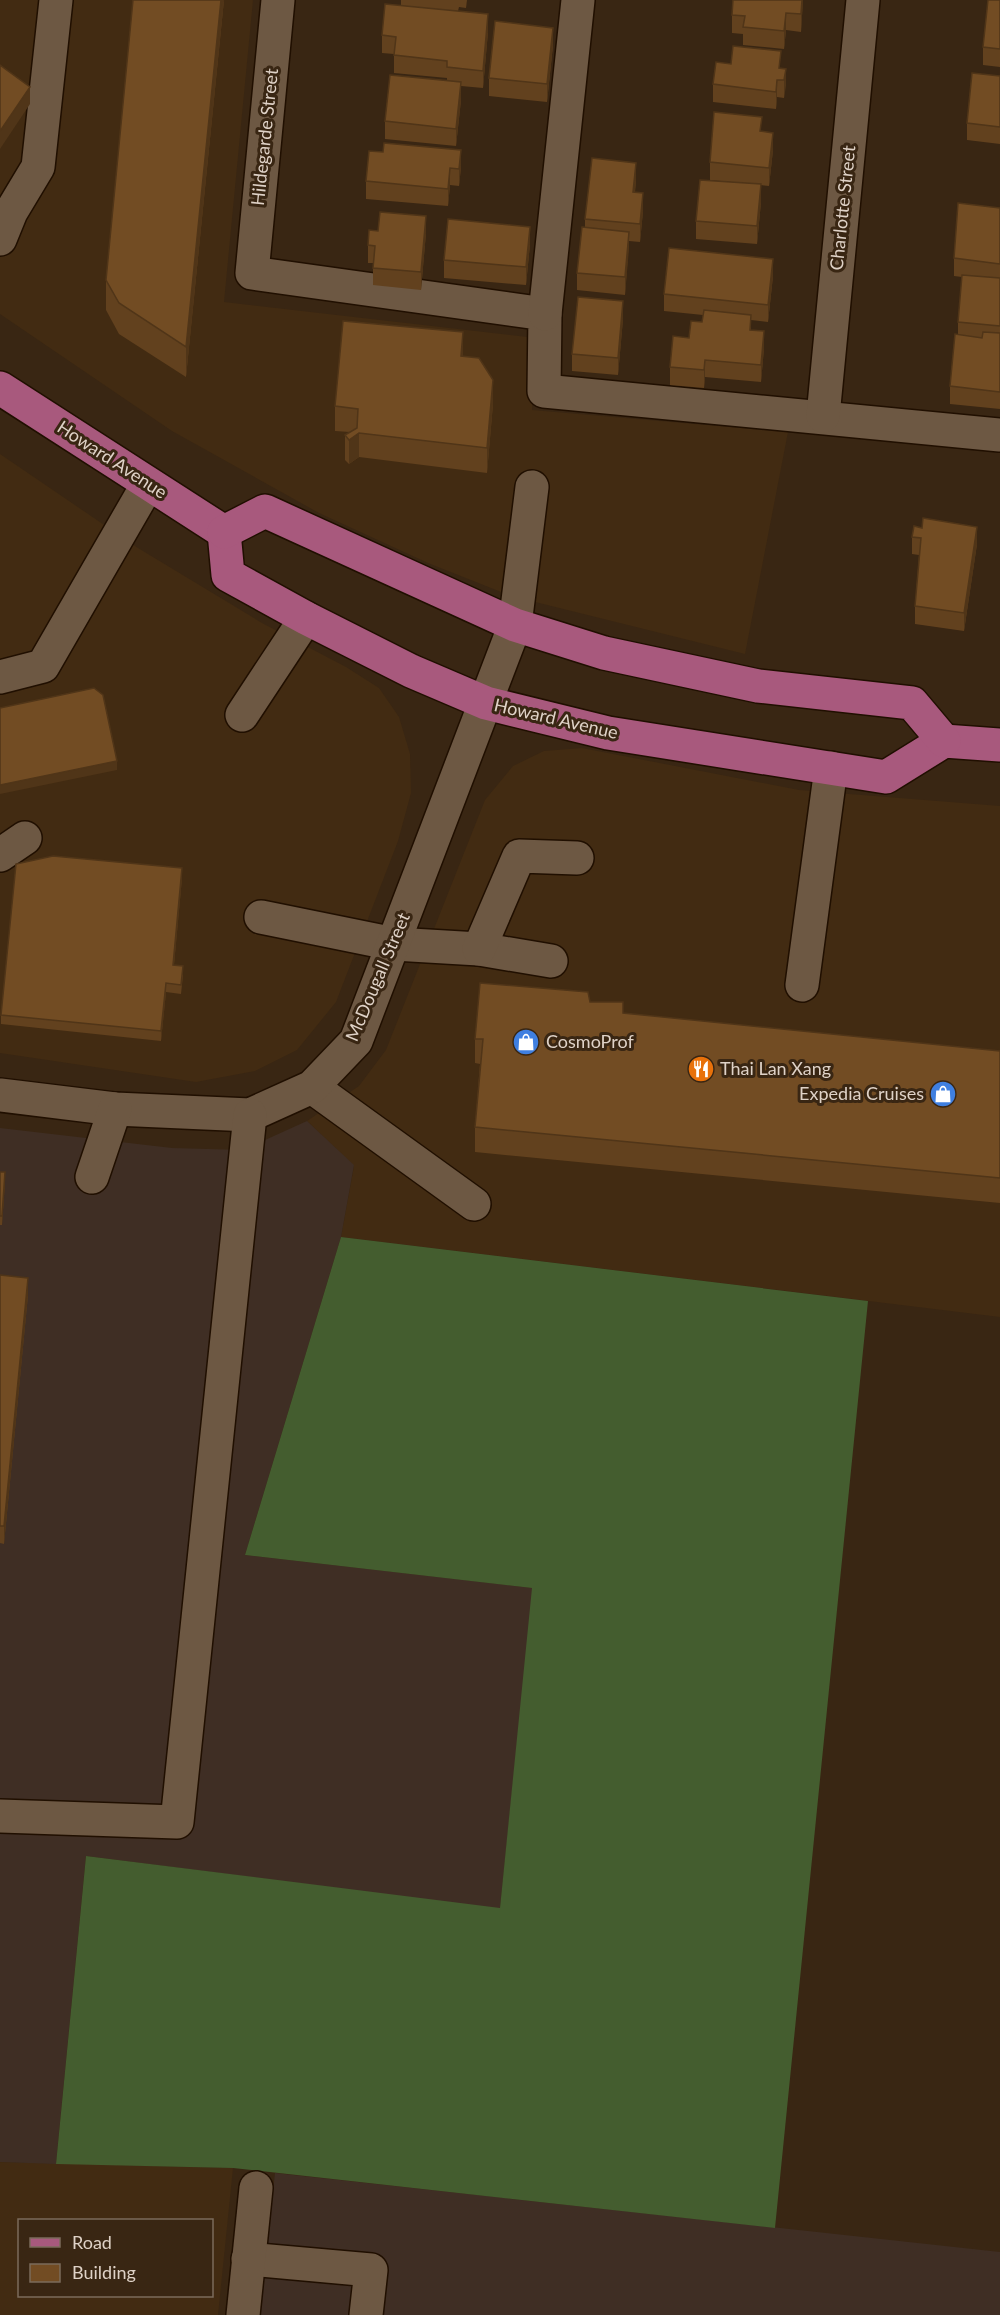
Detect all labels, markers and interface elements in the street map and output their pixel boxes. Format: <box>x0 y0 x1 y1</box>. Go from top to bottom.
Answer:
street label: Hildegarde Street <box>246 67 282 207</box>
street label: Charlotte Street <box>825 144 860 272</box>
street label: Howard Avenue <box>54 416 172 503</box>
street label: Howard Avenue <box>492 693 620 743</box>
street label: McDougall Street <box>340 909 414 1044</box>
shop icon: CosmoProf <box>511 1027 541 1057</box>
place label: CosmoProf <box>546 1030 634 1052</box>
restaurant icon: Thai Lan Xang <box>686 1054 716 1084</box>
place label: Thai Lan Xang <box>720 1057 831 1079</box>
shop icon: Expedia Cruises <box>928 1079 958 1109</box>
place label: Expedia Cruises <box>799 1082 924 1104</box>
legend <box>18 2219 213 2297</box>
text: Road <box>72 2231 112 2253</box>
text: Building <box>72 2261 136 2283</box>

